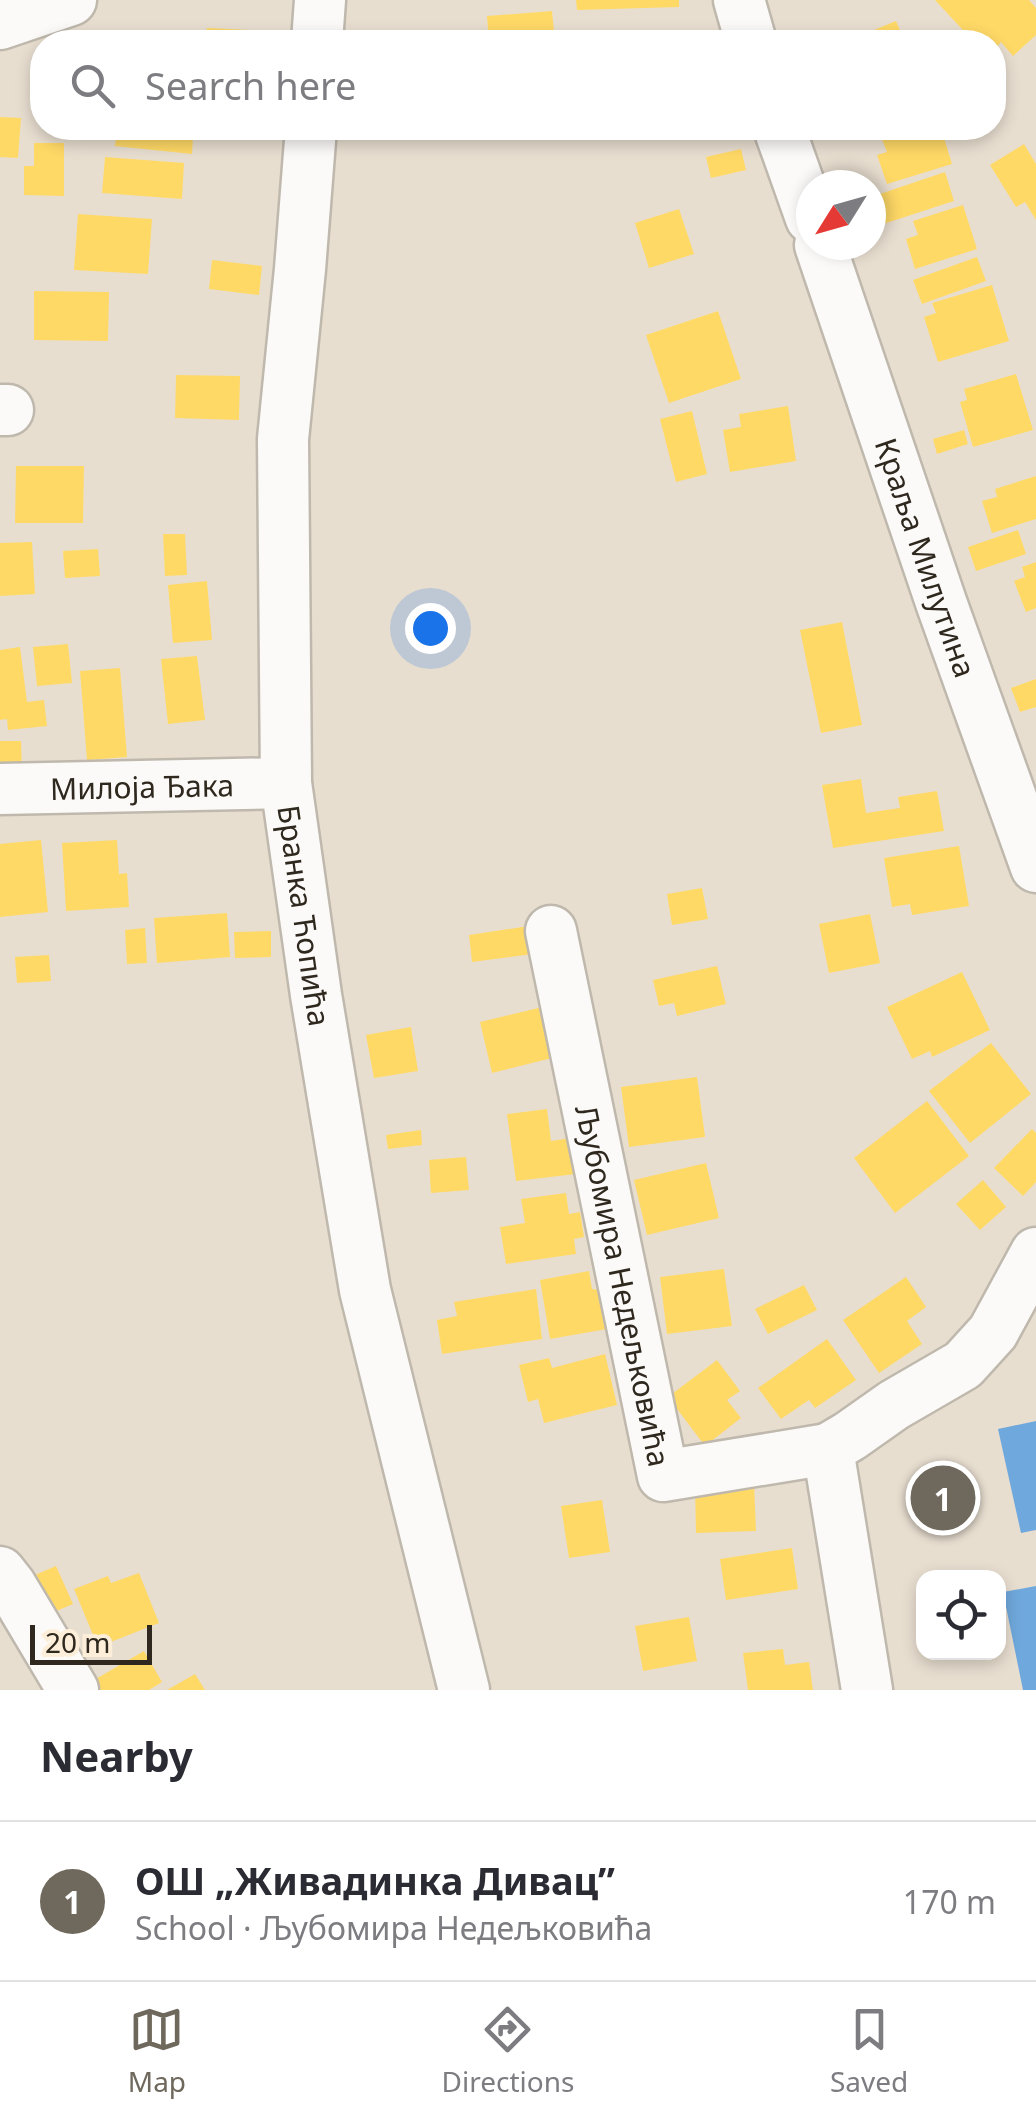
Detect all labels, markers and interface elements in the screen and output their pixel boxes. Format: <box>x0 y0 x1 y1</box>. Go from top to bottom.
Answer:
search box <box>30 30 1006 140</box>
icon: search <box>65 58 120 113</box>
text: Search here <box>145 59 356 111</box>
north arrow <box>796 170 886 260</box>
street label: Краља Милутина <box>866 432 987 683</box>
your location <box>405 603 456 654</box>
street label: Милоја Ђака <box>50 764 234 808</box>
street label: Бранка Ћопића <box>269 802 341 1029</box>
street label: Љубомира Недељковића <box>567 1101 681 1470</box>
pin: 1 <box>910 1460 976 1536</box>
map controls <box>916 1570 1006 1660</box>
button: locate <box>916 1570 1006 1660</box>
scale bar <box>30 1620 152 1664</box>
text: 20 m <box>45 1623 111 1661</box>
text: Nearby <box>40 1727 193 1784</box>
text: ОШ „Живадинка Дивац” <box>135 1854 615 1906</box>
text: 1 <box>63 1880 82 1923</box>
text: 170 m <box>903 1880 996 1923</box>
text: School · Љубомира Недељковића <box>135 1906 652 1949</box>
tab: Map <box>128 2002 186 2100</box>
tab: Directions <box>442 2002 574 2100</box>
tab: Saved <box>830 2002 908 2100</box>

